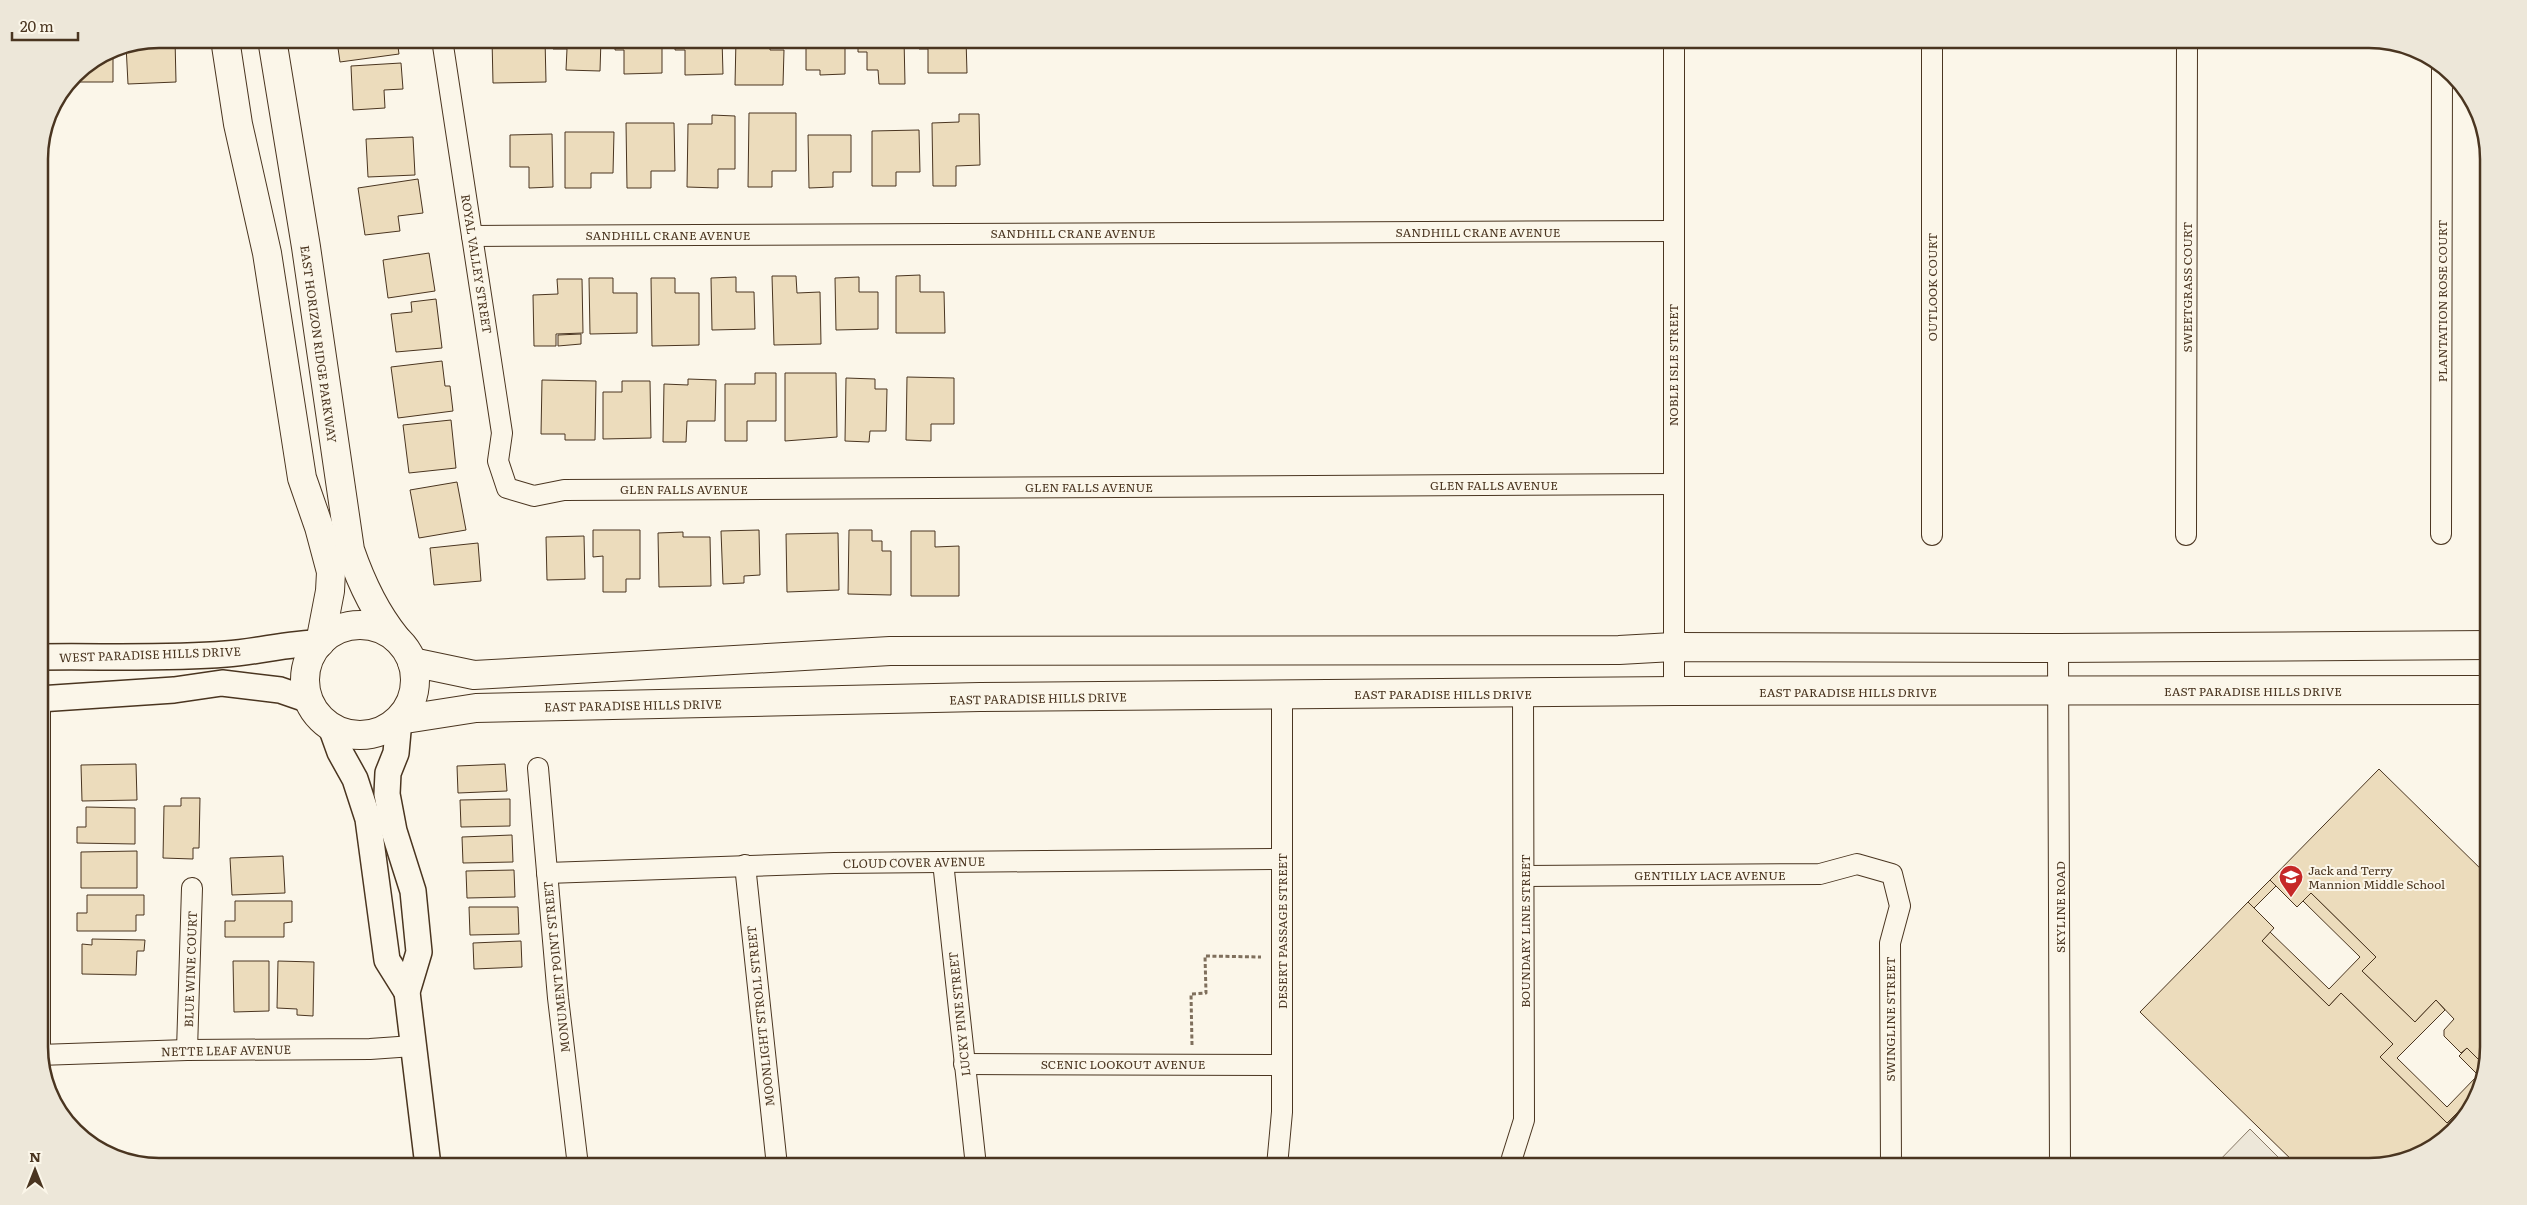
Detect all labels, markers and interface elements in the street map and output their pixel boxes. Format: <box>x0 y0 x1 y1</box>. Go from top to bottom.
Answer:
scale bar <box>12 10 79 42</box>
text: 20 m <box>20 14 54 37</box>
street label: ROYAL VALLEY STREET <box>457 193 497 335</box>
street label: PLANTATION ROSE COURT <box>2433 220 2451 382</box>
street label: SWEETGRASS COURT <box>2178 221 2196 352</box>
street label: SANDHILL CRANE AVENUE <box>1396 223 1561 241</box>
street label: SANDHILL CRANE AVENUE <box>991 224 1156 242</box>
street label: SANDHILL CRANE AVENUE <box>586 226 751 244</box>
street label: OUTLOOK COURT <box>1923 233 1941 341</box>
street label: EAST HORIZON RIDGE PARKWAY <box>296 244 342 444</box>
street label: NOBLE ISLE STREET <box>1664 304 1682 426</box>
street label: GLEN FALLS AVENUE <box>1430 476 1558 494</box>
street label: GLEN FALLS AVENUE <box>1025 478 1153 496</box>
street label: GLEN FALLS AVENUE <box>620 480 748 498</box>
street label: WEST PARADISE HILLS DRIVE <box>59 642 242 666</box>
street label: EAST PARADISE HILLS DRIVE <box>2164 682 2342 700</box>
street label: EAST PARADISE HILLS DRIVE <box>1759 683 1937 701</box>
street label: EAST PARADISE HILLS DRIVE <box>1354 685 1532 703</box>
street label: EAST PARADISE HILLS DRIVE <box>949 687 1127 709</box>
street label: EAST PARADISE HILLS DRIVE <box>544 694 722 716</box>
street label: CLOUD COVER AVENUE <box>843 852 986 872</box>
street label: DESERT PASSAGE STREET <box>1273 853 1291 1009</box>
street label: BOUNDARY LINE STREET <box>1516 854 1534 1008</box>
street label: SKYLINE ROAD <box>2051 861 2069 953</box>
place label: Jack and Terry Mannion Middle School <box>2308 861 2445 893</box>
school or university icon: Jack and Terry Mannion Middle School <box>2278 864 2304 898</box>
street label: GENTILLY LACE AVENUE <box>1634 866 1786 884</box>
street label: MONUMENT POINT STREET <box>538 880 574 1054</box>
street label: BLUE WINE COURT <box>179 910 201 1028</box>
street label: MOONLIGHT STROLL STREET <box>742 924 778 1107</box>
street label: LUCKY PINE STREET <box>943 951 975 1077</box>
street label: SWINGLINE STREET <box>1881 956 1899 1082</box>
street label: NETTE LEAF AVENUE <box>161 1040 292 1060</box>
street label: SCENIC LOOKOUT AVENUE <box>1041 1055 1206 1073</box>
north arrow <box>10 1145 60 1195</box>
text: N <box>29 1146 41 1166</box>

